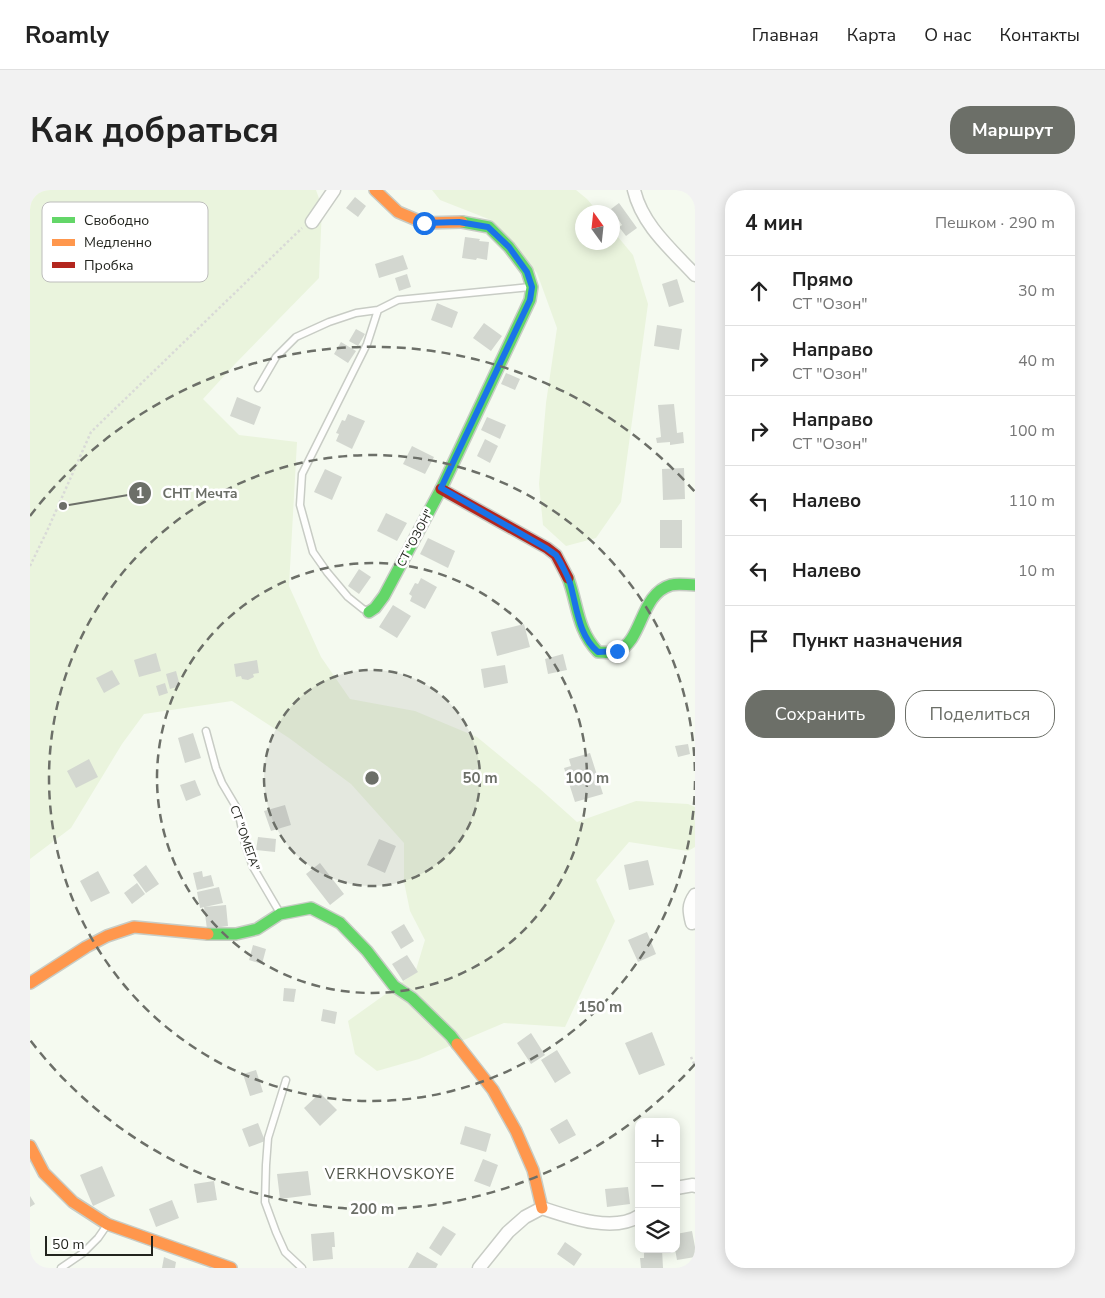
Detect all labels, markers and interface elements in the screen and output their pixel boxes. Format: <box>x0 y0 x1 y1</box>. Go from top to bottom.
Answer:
text: Roamly <box>25 19 109 51</box>
text: Главная <box>752 23 819 47</box>
text: Карта <box>847 23 896 47</box>
text: О нас <box>924 23 972 47</box>
text: Контакты <box>1000 23 1080 47</box>
button: Маршрут <box>950 106 1075 154</box>
text: Как добраться <box>30 107 279 154</box>
legend <box>42 202 208 282</box>
north arrow <box>575 205 620 250</box>
text: 4 мин <box>745 209 803 237</box>
text: Свободно <box>84 211 149 230</box>
route start <box>413 212 436 235</box>
text: Пешком · 290 m <box>935 212 1055 234</box>
text: Медленно <box>84 233 152 252</box>
text: Пробка <box>84 256 134 275</box>
text: Прямо <box>792 267 853 293</box>
icon: ahead <box>745 277 773 305</box>
text: 30 m <box>1018 280 1055 302</box>
text: СТ "Озон" <box>792 293 868 315</box>
text: Направо <box>792 337 873 363</box>
icon: right <box>745 347 773 375</box>
text: 40 m <box>1018 350 1055 372</box>
text: СТ "Озон" <box>792 363 868 385</box>
text: Направо <box>792 407 873 433</box>
icon: right <box>745 417 773 445</box>
text: 100 m <box>1008 420 1055 442</box>
text: СТ "Озон" <box>792 433 868 455</box>
callout: СНТ Мечта <box>127 478 247 507</box>
text: 1 <box>135 483 145 503</box>
text: СНТ Мечта <box>162 484 238 503</box>
icon: left <box>745 487 773 515</box>
text: Налево <box>792 488 861 514</box>
text: 110 m <box>1008 490 1055 512</box>
street label: СТ "ОЗОН" <box>393 506 437 570</box>
icon: left <box>745 557 773 585</box>
text: Налево <box>792 558 861 584</box>
text: 10 m <box>1018 560 1055 582</box>
icon: arrive <box>745 627 773 655</box>
text: Пункт назначения <box>792 628 963 654</box>
route end <box>606 640 629 663</box>
button: Сохранить <box>745 690 895 738</box>
button: Поделиться <box>905 690 1055 738</box>
text: 50 m <box>462 768 498 788</box>
text: 100 m <box>565 768 609 788</box>
centre of rings <box>363 769 381 787</box>
street label: СТ "ОМЕГА" <box>226 803 264 873</box>
text: 150 m <box>578 997 622 1017</box>
map controls <box>635 1118 680 1253</box>
button: + <box>635 1118 680 1163</box>
button: − <box>635 1163 680 1208</box>
district label: VERKHOVSKOYE <box>324 1164 455 1184</box>
text: 200 m <box>350 1199 394 1219</box>
button: layers <box>635 1208 680 1253</box>
scale bar <box>45 1233 152 1256</box>
text: 50 m <box>52 1235 84 1254</box>

